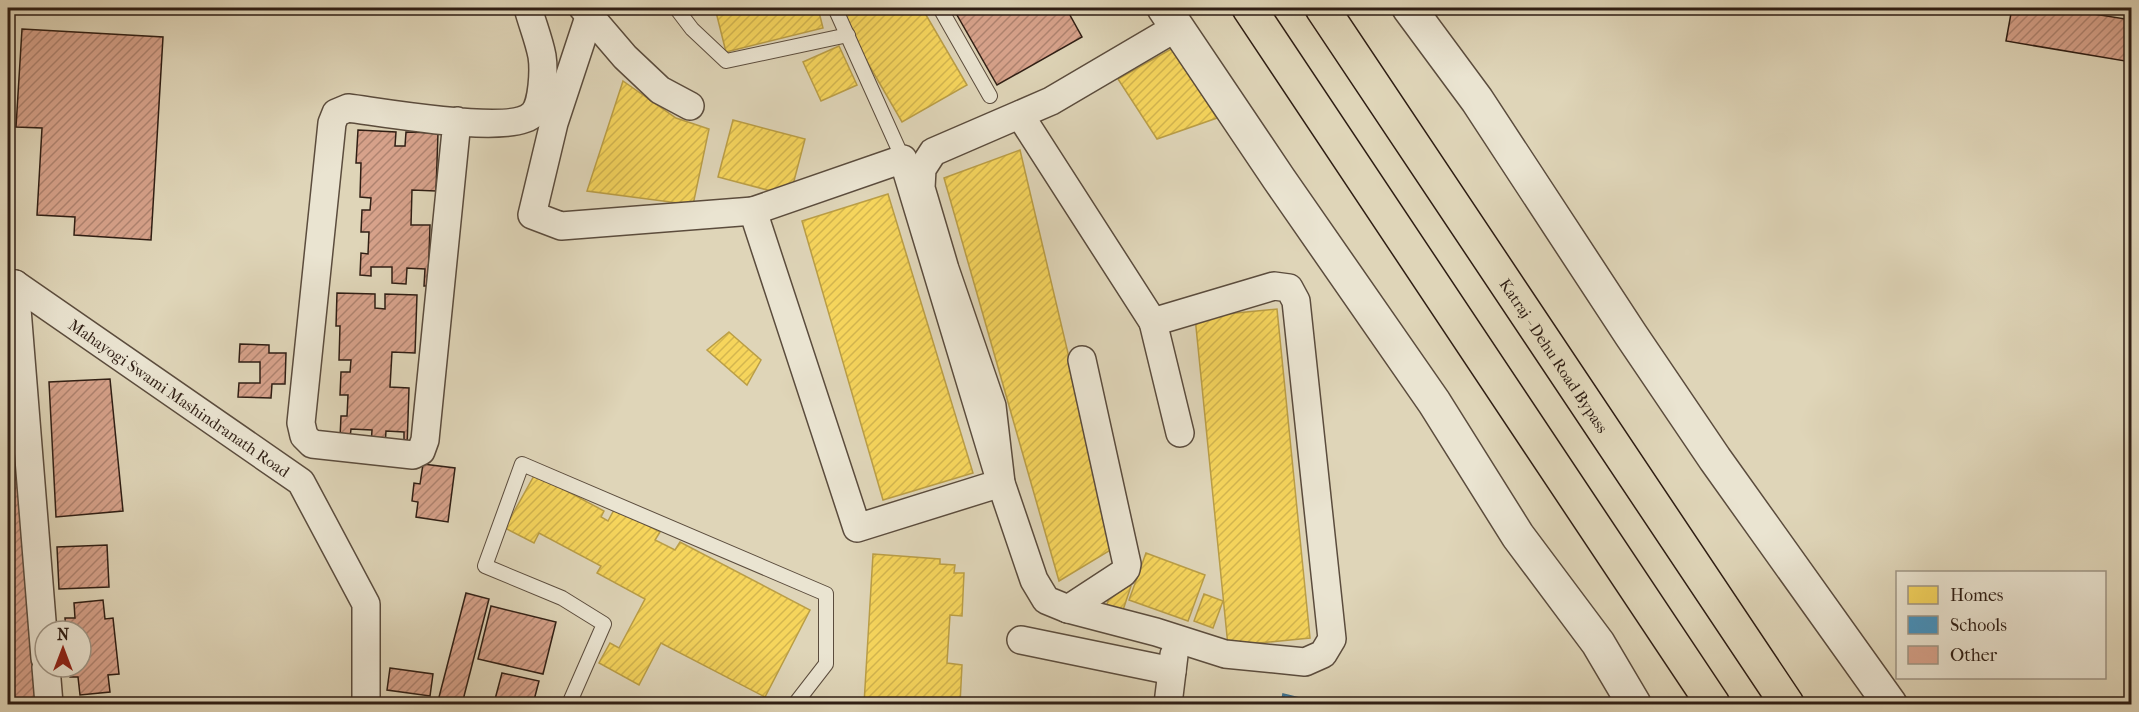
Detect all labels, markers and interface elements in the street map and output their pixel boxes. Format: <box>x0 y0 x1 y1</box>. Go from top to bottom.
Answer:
street label: Katraj - Dehu Road Bypass <box>1496 275 1613 436</box>
street label: Mahayogi Swami Mashindranath Road <box>65 315 294 481</box>
legend <box>1896 571 2106 679</box>
text: Homes <box>1950 585 2004 606</box>
text: Schools <box>1950 615 2007 636</box>
north arrow <box>33 619 93 679</box>
text: N <box>57 625 70 644</box>
text: Other <box>1950 645 1998 666</box>

